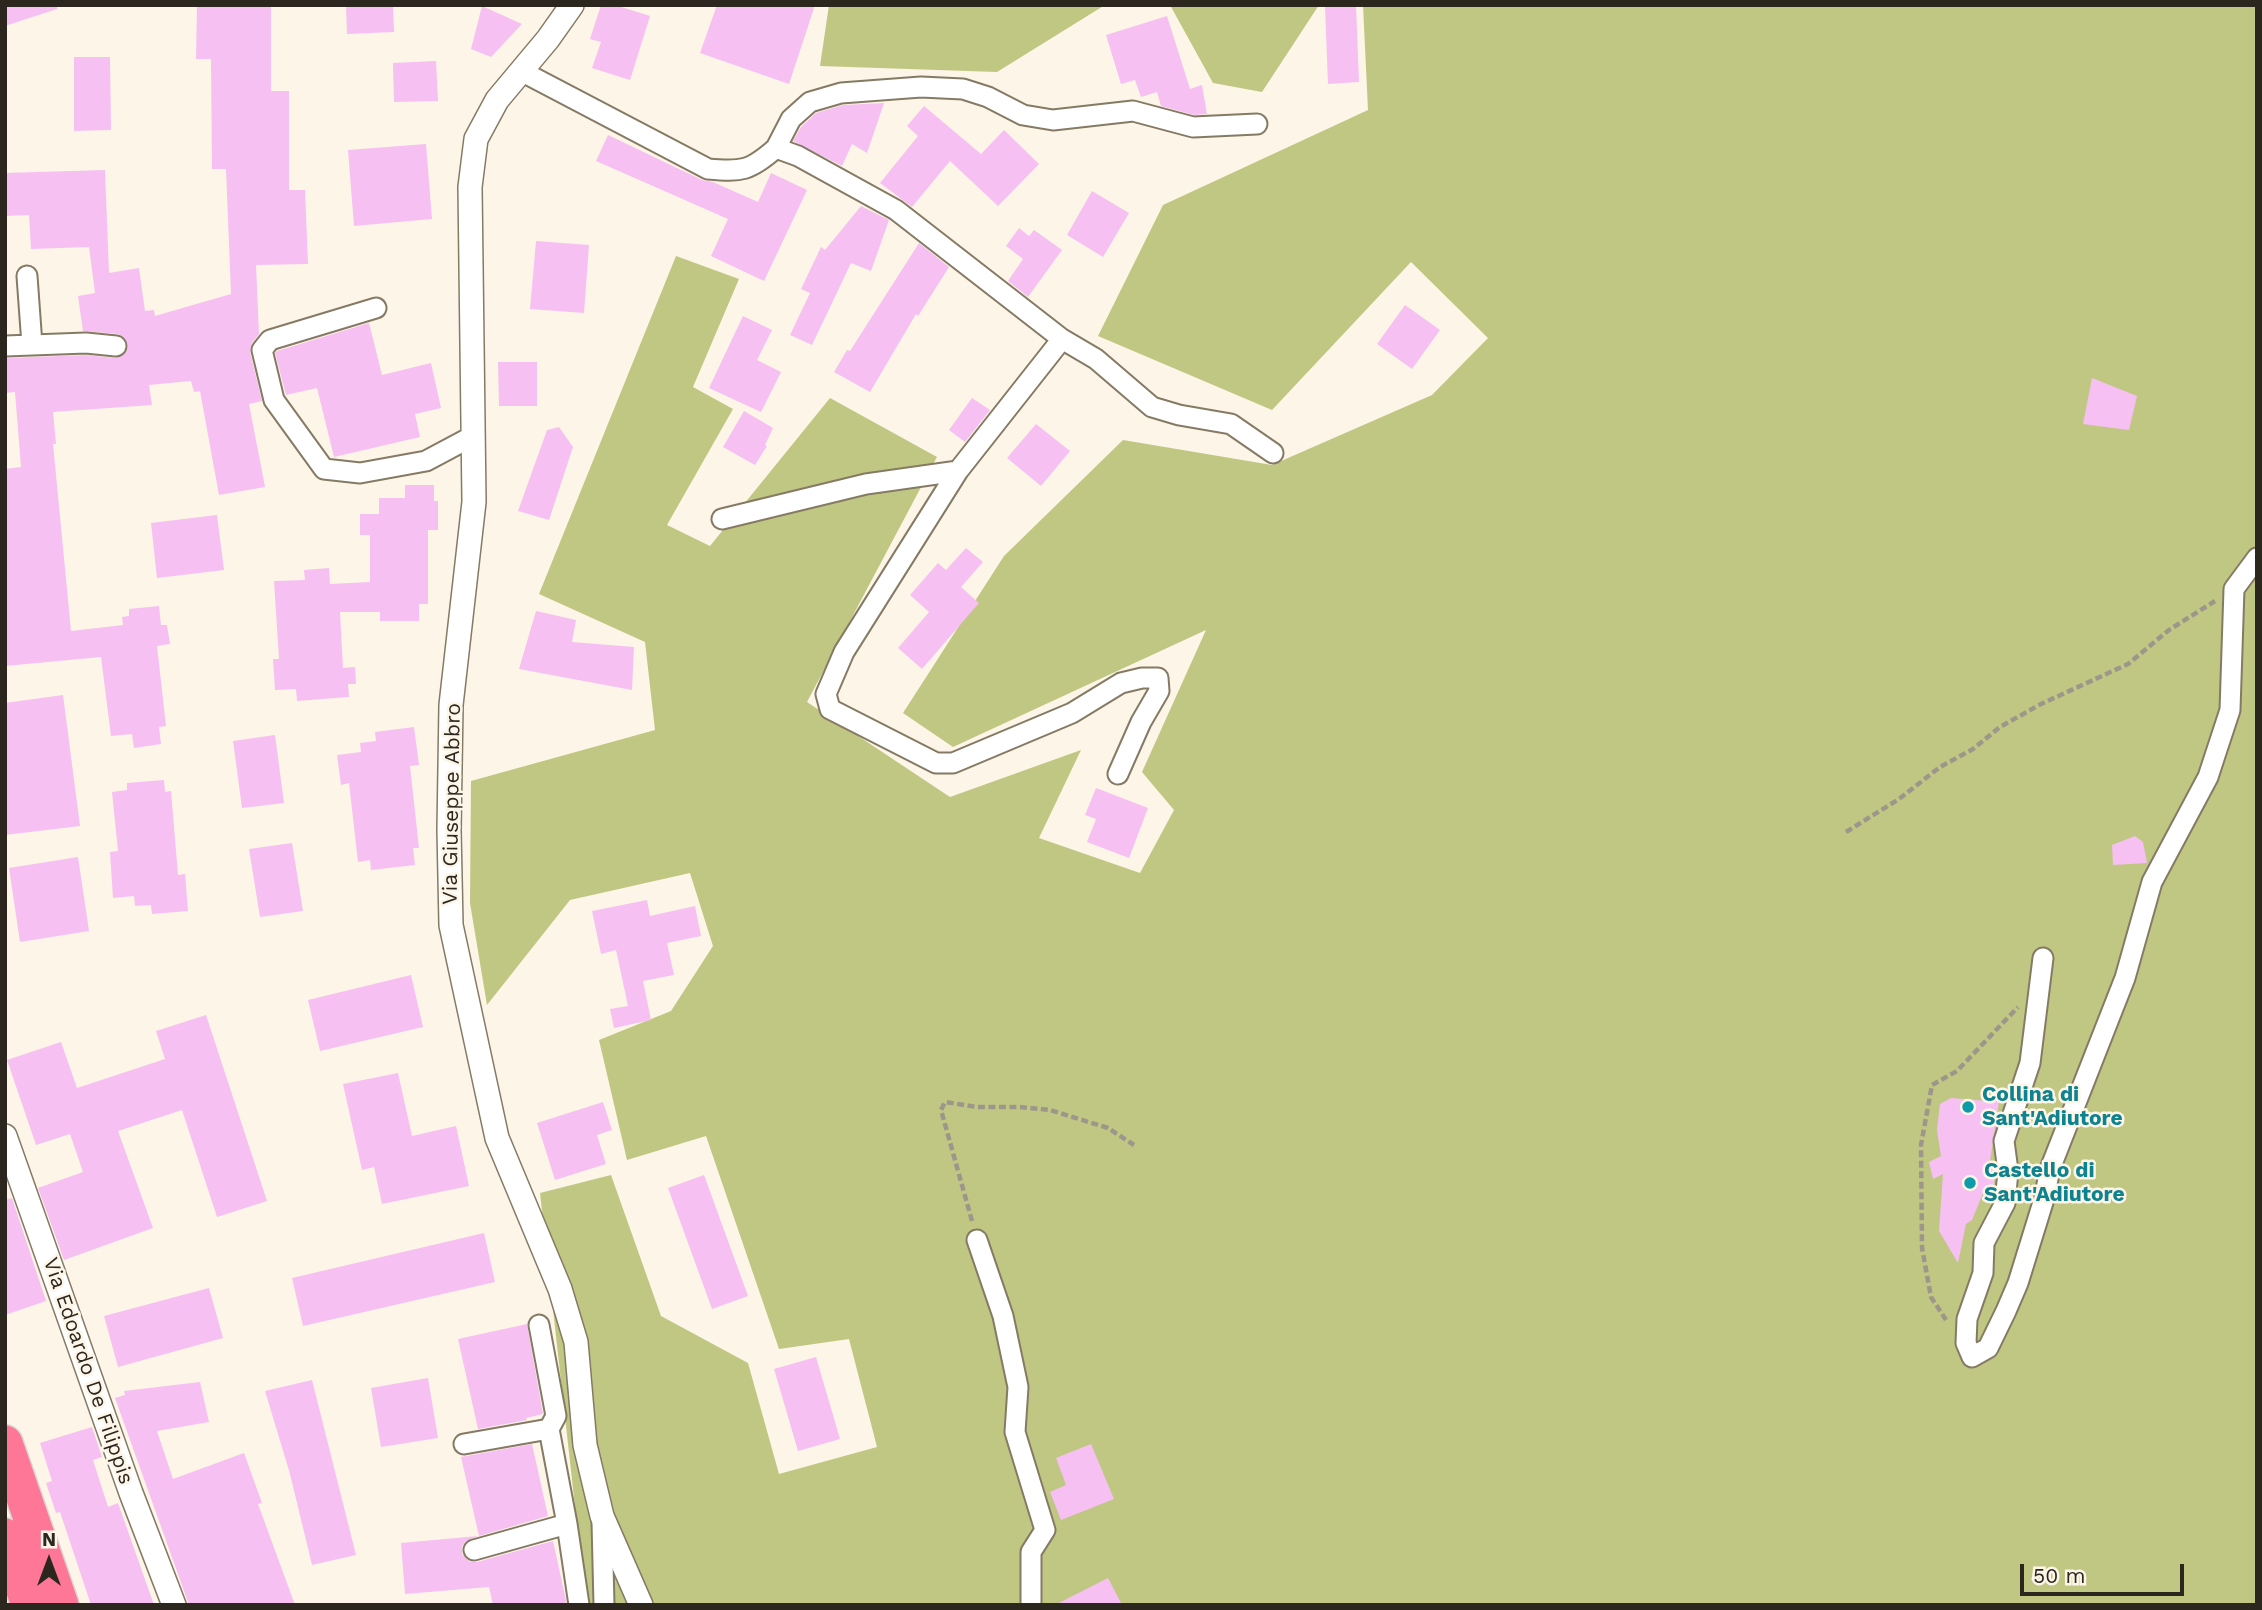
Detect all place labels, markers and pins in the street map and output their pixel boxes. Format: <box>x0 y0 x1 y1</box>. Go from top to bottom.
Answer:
place label: Collina di Sant'Adiutore <box>1982 1082 2123 1132</box>
marker: Collina di Sant'Adiutore <box>1960 1099 1976 1115</box>
place label: Castello di Sant'Adiutore <box>1984 1158 2125 1208</box>
marker: Castello di Sant'Adiutore <box>1962 1175 1978 1191</box>

